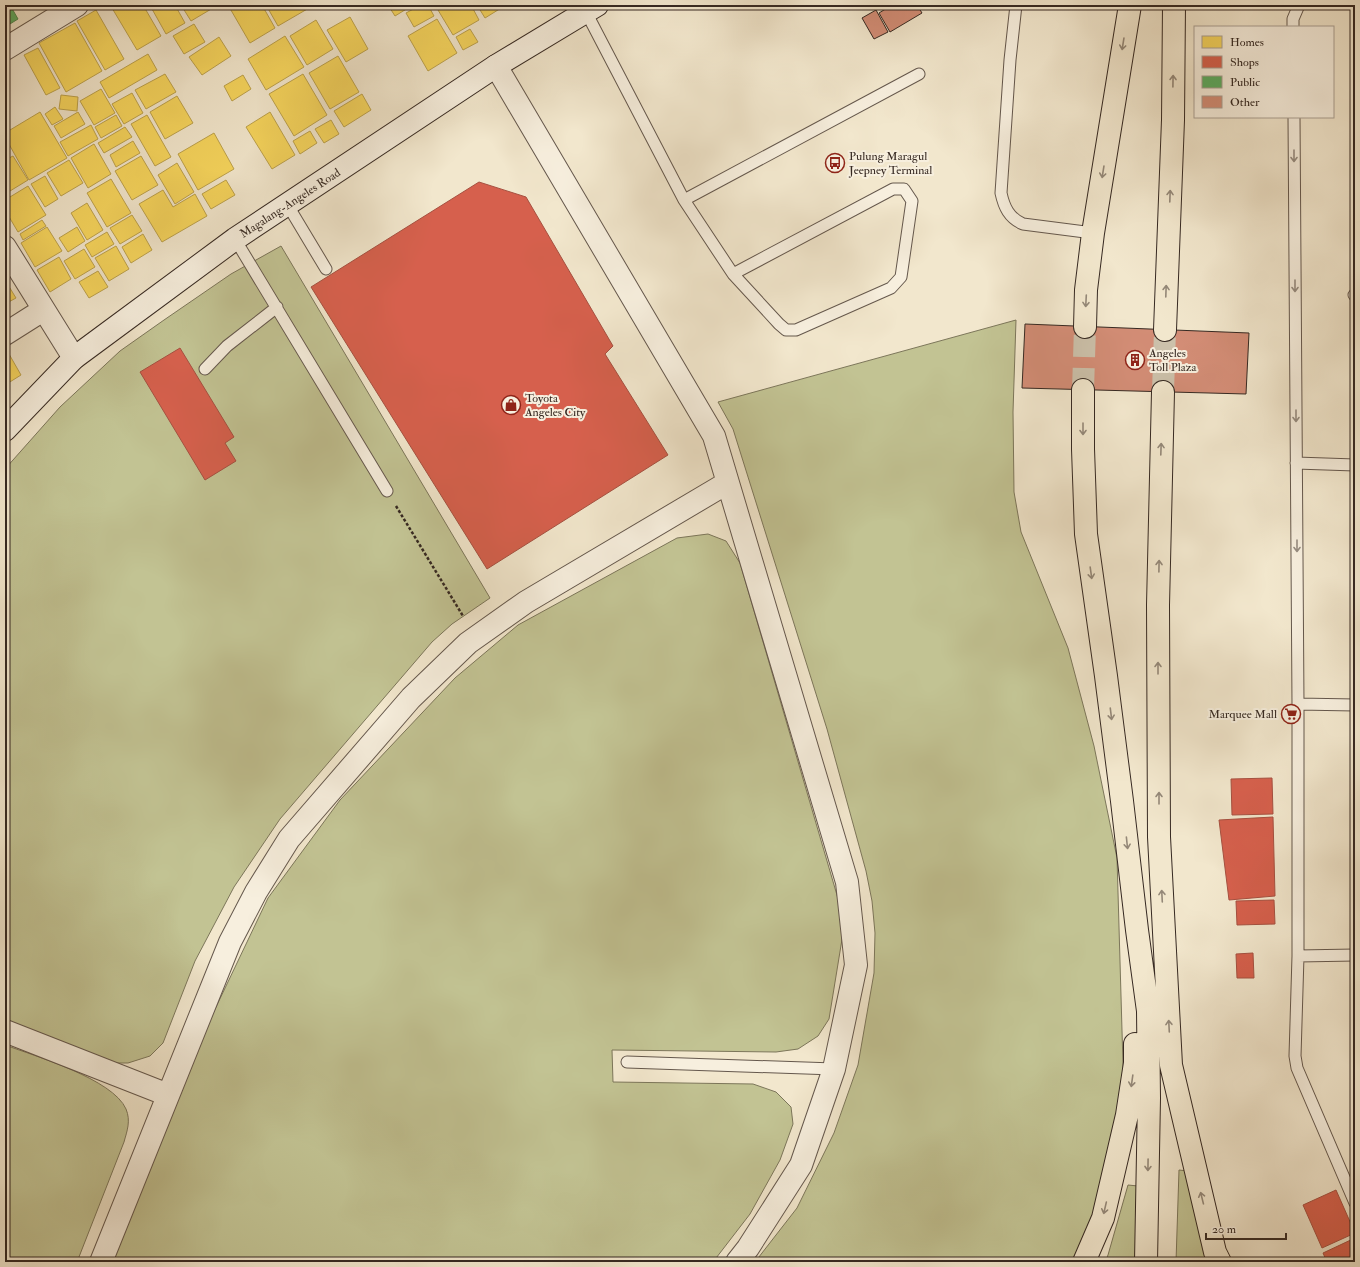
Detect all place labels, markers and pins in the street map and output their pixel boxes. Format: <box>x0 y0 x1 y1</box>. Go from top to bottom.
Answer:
place label: Pulung Maragul Jeepney Terminal <box>848 149 932 178</box>
bus stop icon: Pulung Maragul Jeepney Terminal <box>824 152 846 174</box>
place label: Angeles Toll Plaza <box>1148 346 1198 375</box>
building icon: Angeles Toll Plaza <box>1124 349 1146 371</box>
place label: Toyota Angeles City <box>524 391 586 420</box>
shop icon: Toyota Angeles City <box>500 394 522 416</box>
supermarket icon: Marquee Mall <box>1280 703 1302 725</box>
place label: Marquee Mall <box>1208 707 1277 722</box>

